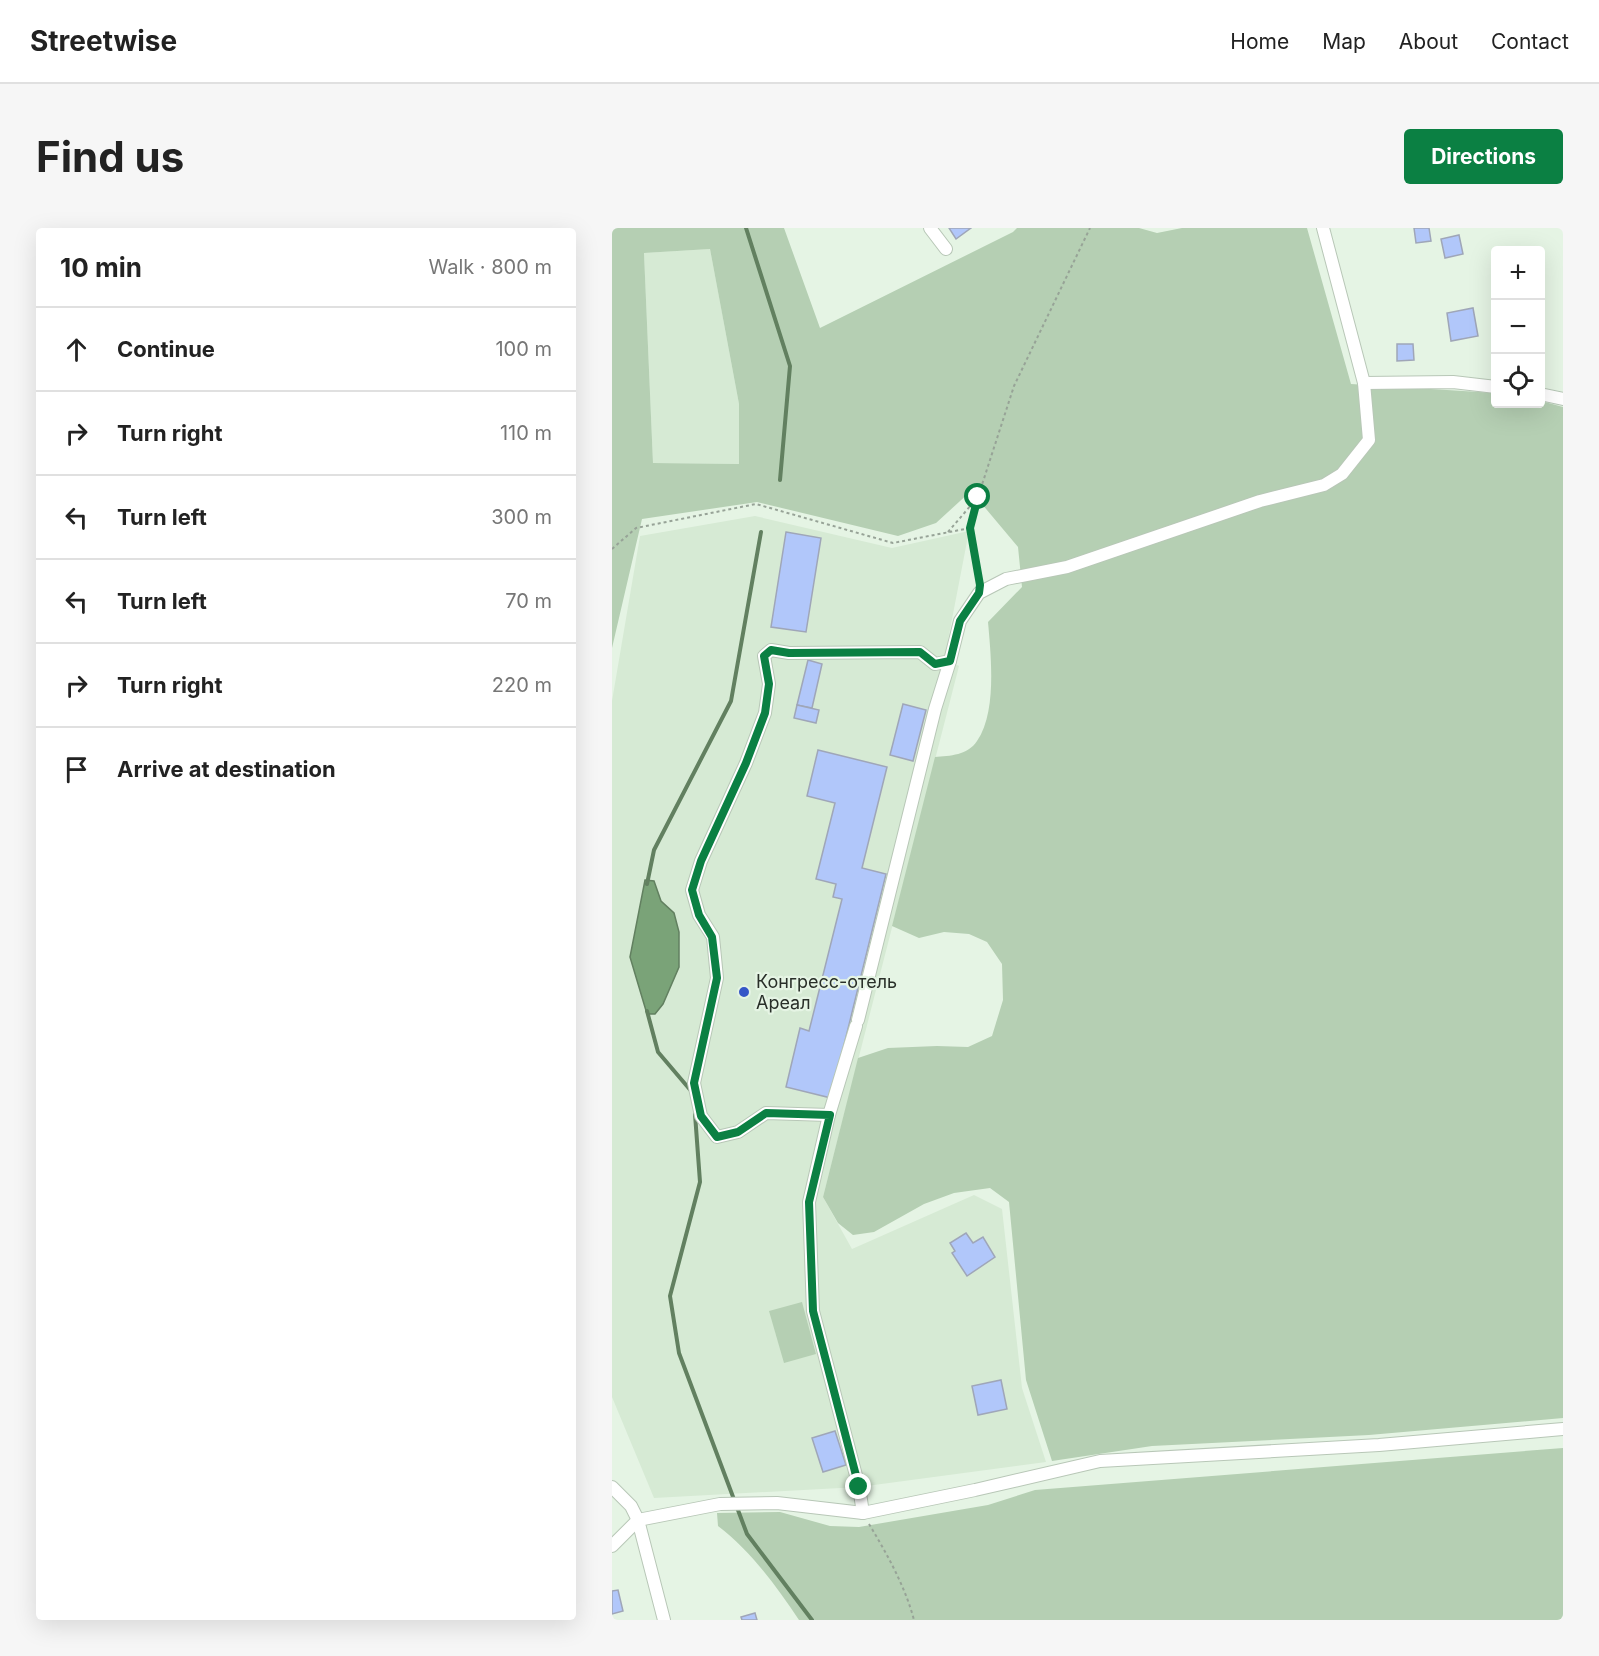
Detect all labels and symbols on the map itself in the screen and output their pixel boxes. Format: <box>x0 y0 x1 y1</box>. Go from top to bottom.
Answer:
route start <box>964 483 990 509</box>
place label: Конгресс-отель Ареал <box>756 971 897 1013</box>
marker: Конгресс-отель Ареал <box>737 985 751 999</box>
route end <box>845 1473 871 1499</box>

